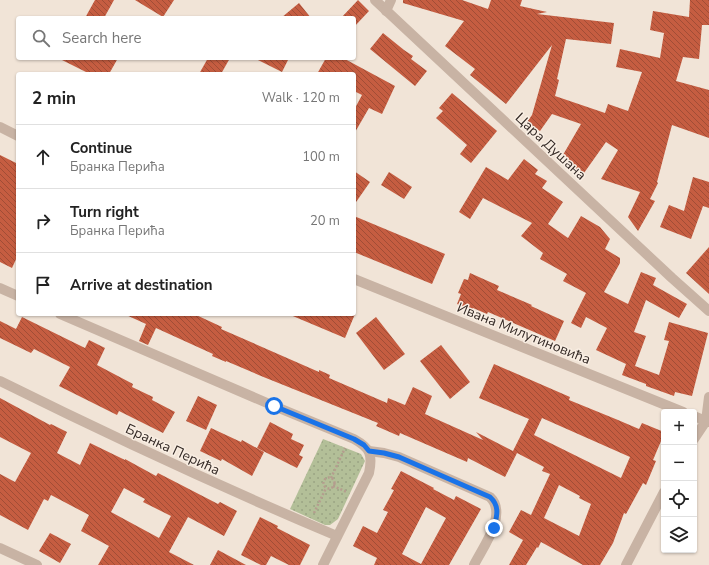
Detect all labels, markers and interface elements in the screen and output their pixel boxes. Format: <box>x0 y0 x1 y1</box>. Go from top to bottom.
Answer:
search box <box>16 16 356 60</box>
icon: search <box>30 27 52 49</box>
text: Search here <box>62 28 142 48</box>
text: 2 min <box>32 87 76 110</box>
text: Walk · 120 m <box>262 89 340 107</box>
street label: Цара Душана <box>511 109 590 184</box>
text: Continue <box>70 138 132 158</box>
icon: ahead <box>32 146 54 168</box>
text: 100 m <box>302 148 340 166</box>
text: Бранка Перића <box>70 158 165 176</box>
text: Turn right <box>70 202 139 222</box>
icon: right <box>32 210 54 232</box>
text: 20 m <box>310 212 340 230</box>
text: Бранка Перића <box>70 222 165 240</box>
icon: arrive <box>32 274 54 296</box>
text: Arrive at destination <box>70 275 213 295</box>
street label: Ивана Милутиновића <box>454 298 593 369</box>
route start <box>265 397 283 415</box>
map controls <box>661 409 697 553</box>
button: + <box>661 409 697 445</box>
street label: Бранка Перића <box>123 419 223 480</box>
button: − <box>661 445 697 481</box>
button: locate <box>661 481 697 517</box>
button: layers <box>661 517 697 553</box>
route end <box>485 519 503 537</box>

